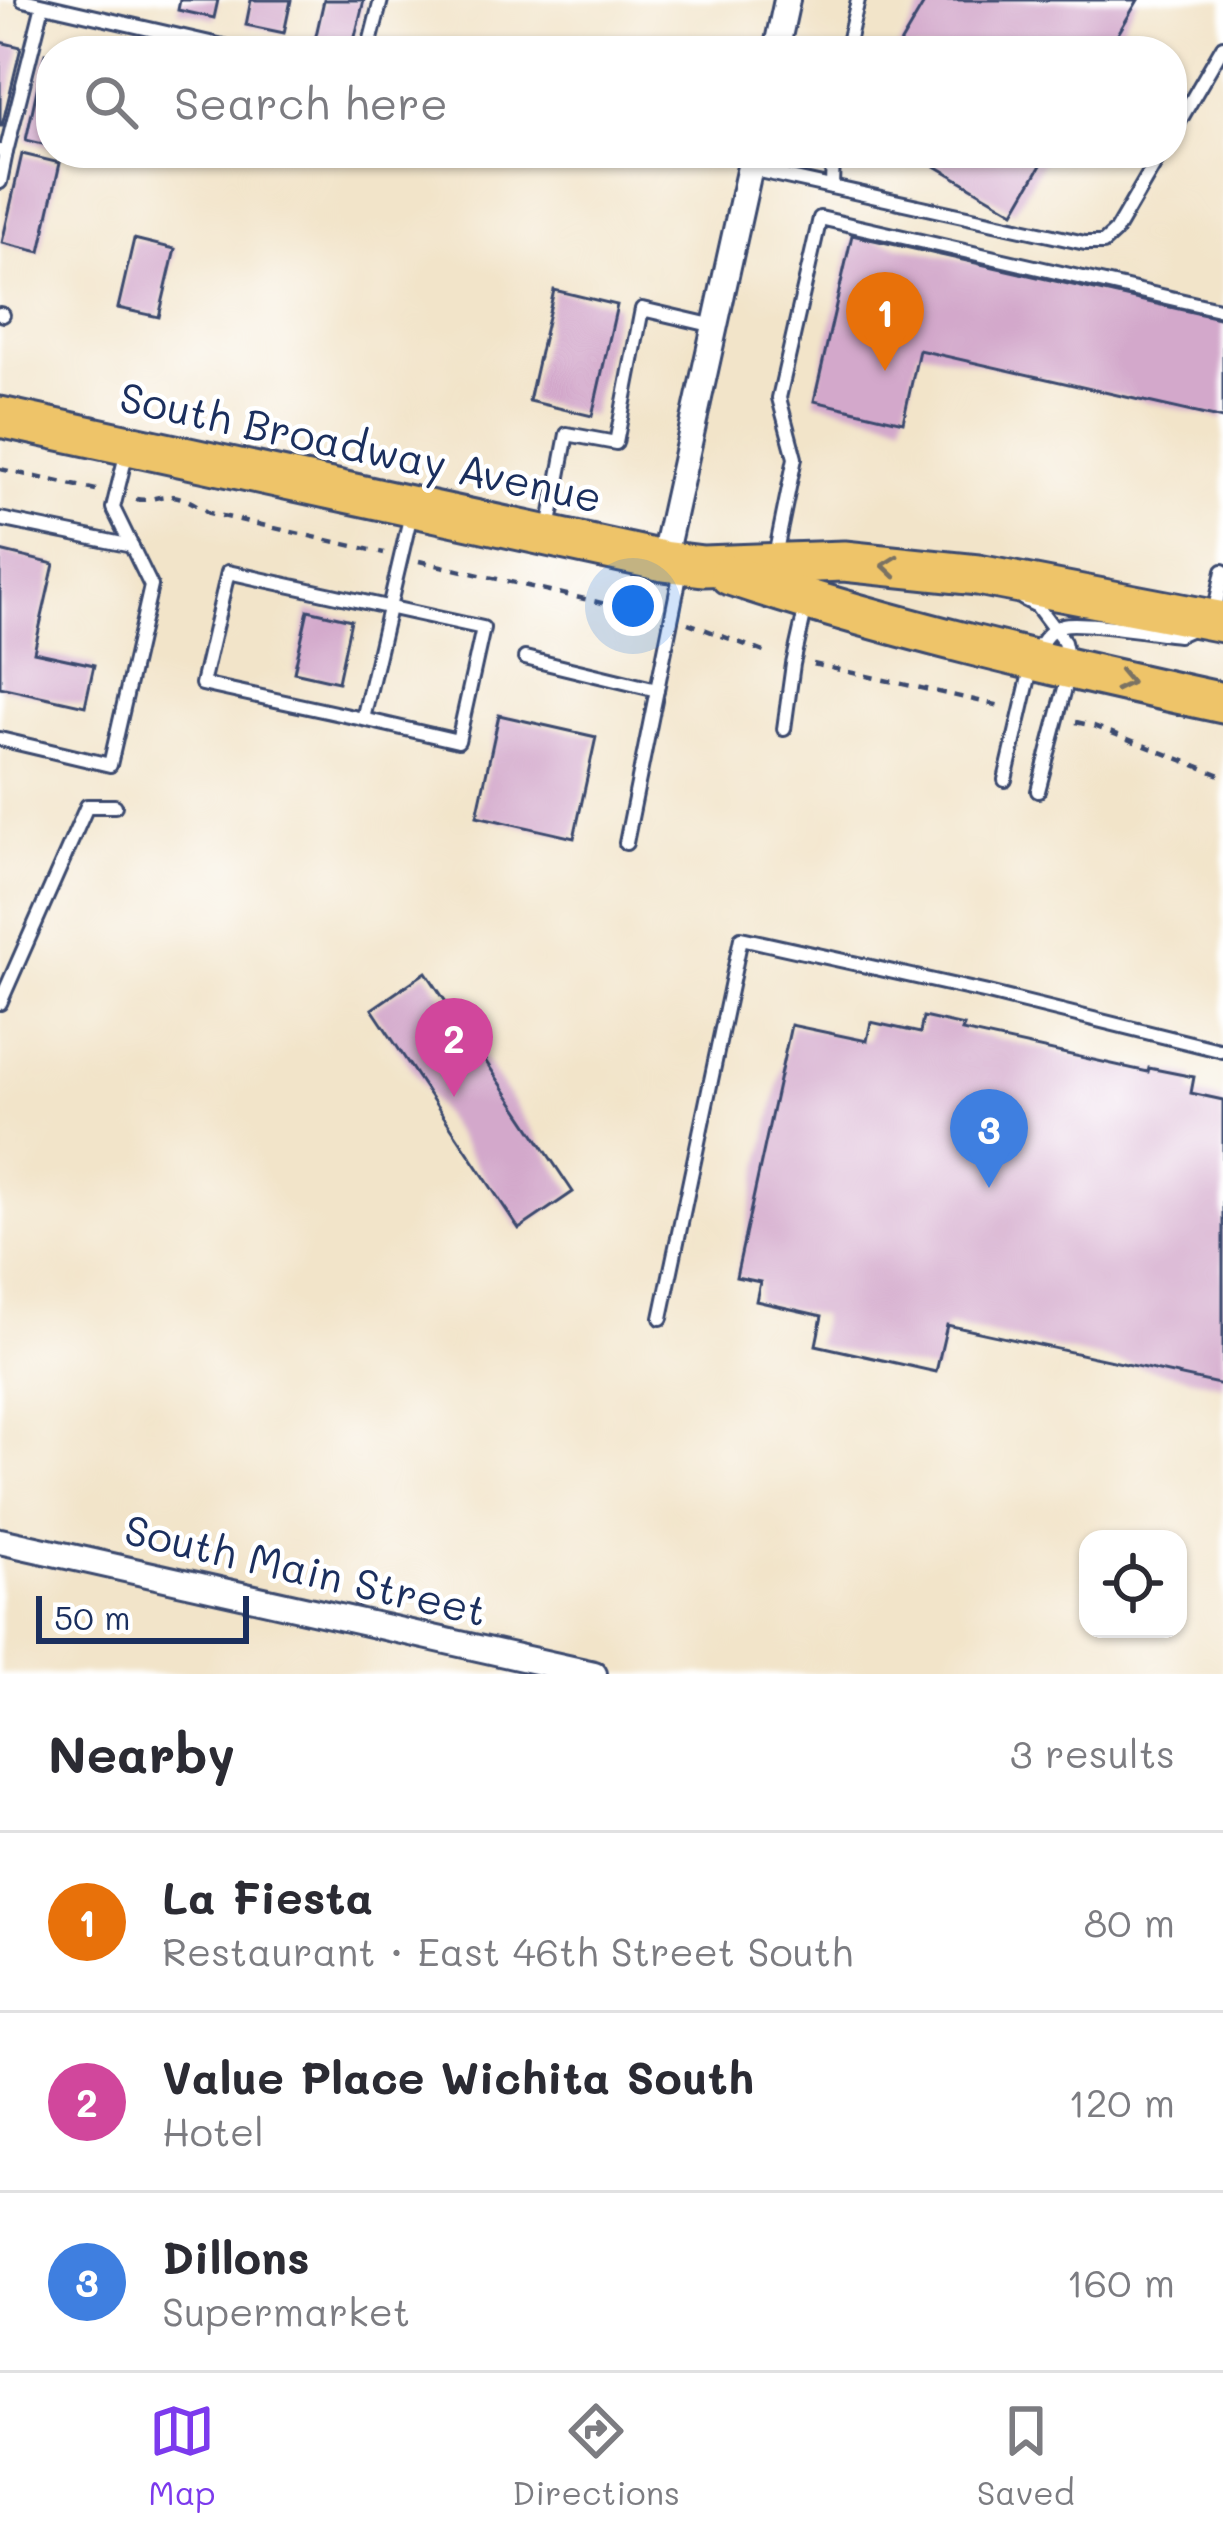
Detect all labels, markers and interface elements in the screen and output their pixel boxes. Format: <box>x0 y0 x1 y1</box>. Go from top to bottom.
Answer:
search box <box>36 36 1187 168</box>
icon: search <box>78 69 144 135</box>
text: Search here <box>174 73 448 131</box>
pin: 1 <box>846 272 924 371</box>
street label: South Broadway Avenue <box>115 368 607 524</box>
one-way arrow <box>880 554 899 579</box>
your location <box>603 576 663 636</box>
one-way arrow <box>1113 668 1133 693</box>
pin: 2 <box>415 998 493 1097</box>
pin: 3 <box>950 1089 1028 1188</box>
street label: South Main Street <box>120 1501 492 1637</box>
map controls <box>1079 1530 1187 1638</box>
button: locate <box>1079 1530 1187 1638</box>
scale bar <box>36 1590 249 1643</box>
text: 50 m <box>54 1595 130 1638</box>
text: Nearby <box>48 1719 235 1786</box>
text: 3 results <box>1010 1727 1175 1778</box>
text: La Fiesta <box>162 1867 373 1925</box>
text: 1 <box>78 1896 96 1947</box>
text: 80 m <box>1084 1896 1175 1947</box>
text: Restaurant · East 46th Street South <box>162 1925 853 1976</box>
text: Value Place Wichita South <box>162 2047 754 2105</box>
text: 2 <box>76 2076 98 2127</box>
text: 120 m <box>1068 2076 1175 2127</box>
text: Hotel <box>162 2105 264 2156</box>
text: Dillons <box>162 2227 310 2285</box>
text: 3 <box>75 2256 99 2307</box>
text: 160 m <box>1066 2256 1175 2307</box>
text: Supermarket <box>162 2285 410 2336</box>
tab: Map <box>148 2398 216 2513</box>
tab: Directions <box>512 2398 680 2513</box>
tab: Saved <box>977 2398 1075 2513</box>

